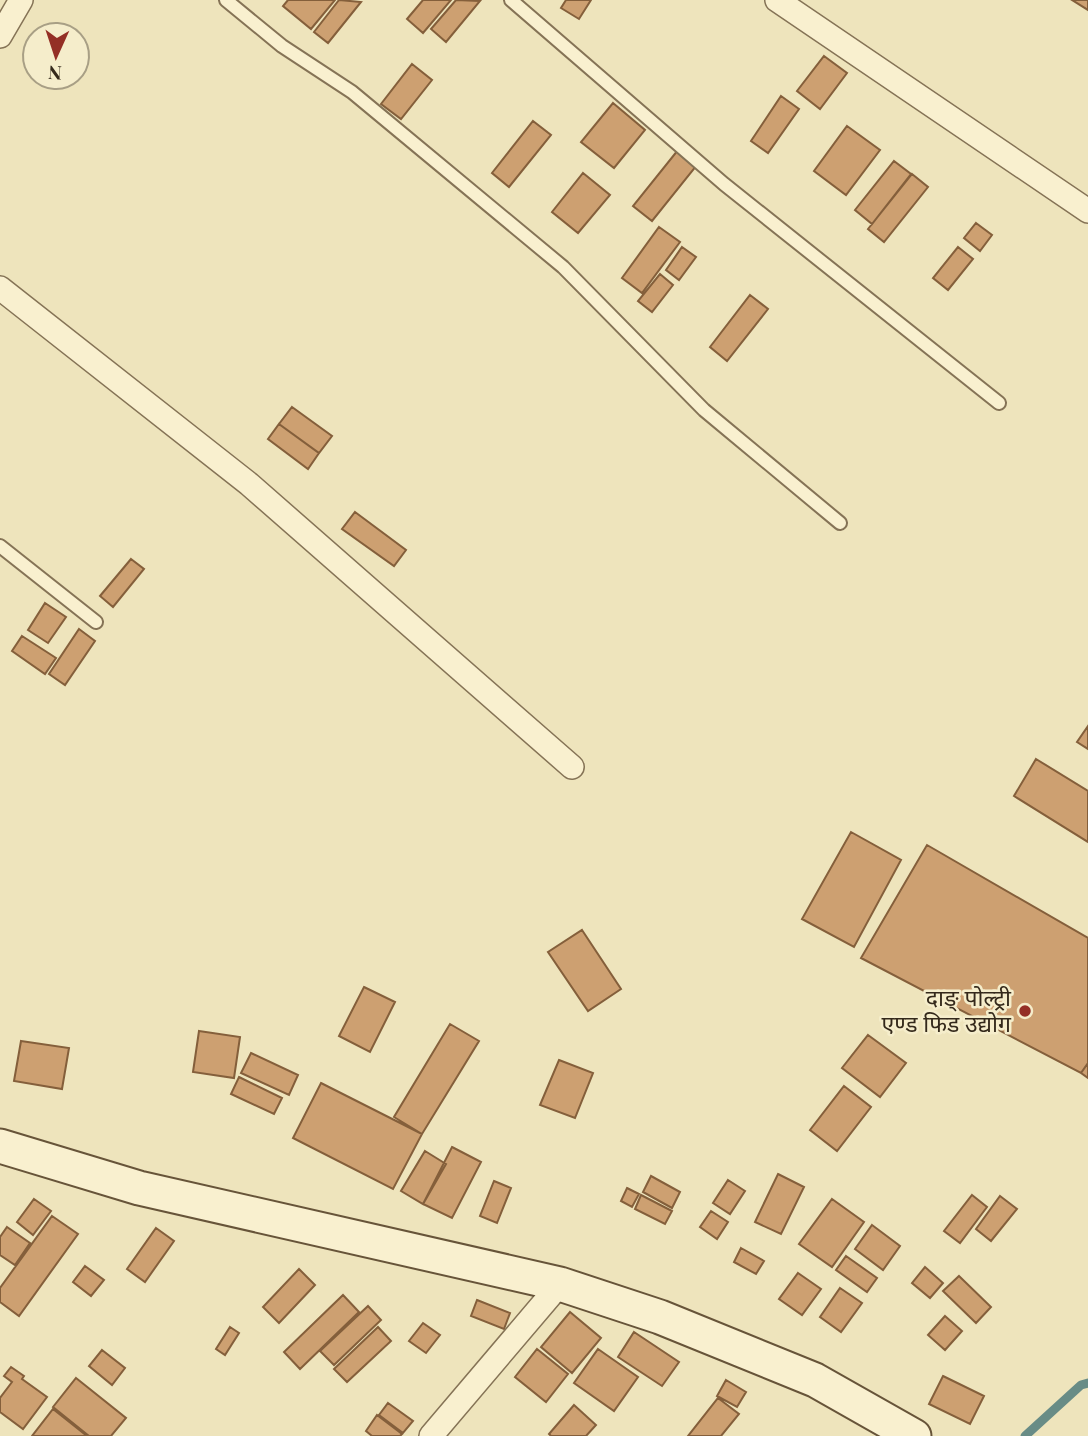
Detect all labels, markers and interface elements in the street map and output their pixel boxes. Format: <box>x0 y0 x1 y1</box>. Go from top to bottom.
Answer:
north arrow <box>21 21 91 91</box>
text: N <box>47 61 63 87</box>
place label: दाङ् पोल्ट्री एण्ड फिड उद्योग <box>882 981 1012 1038</box>
marker: दाङ् पोल्ट्री एण्ड फिड उद्योग <box>1017 1003 1033 1019</box>

